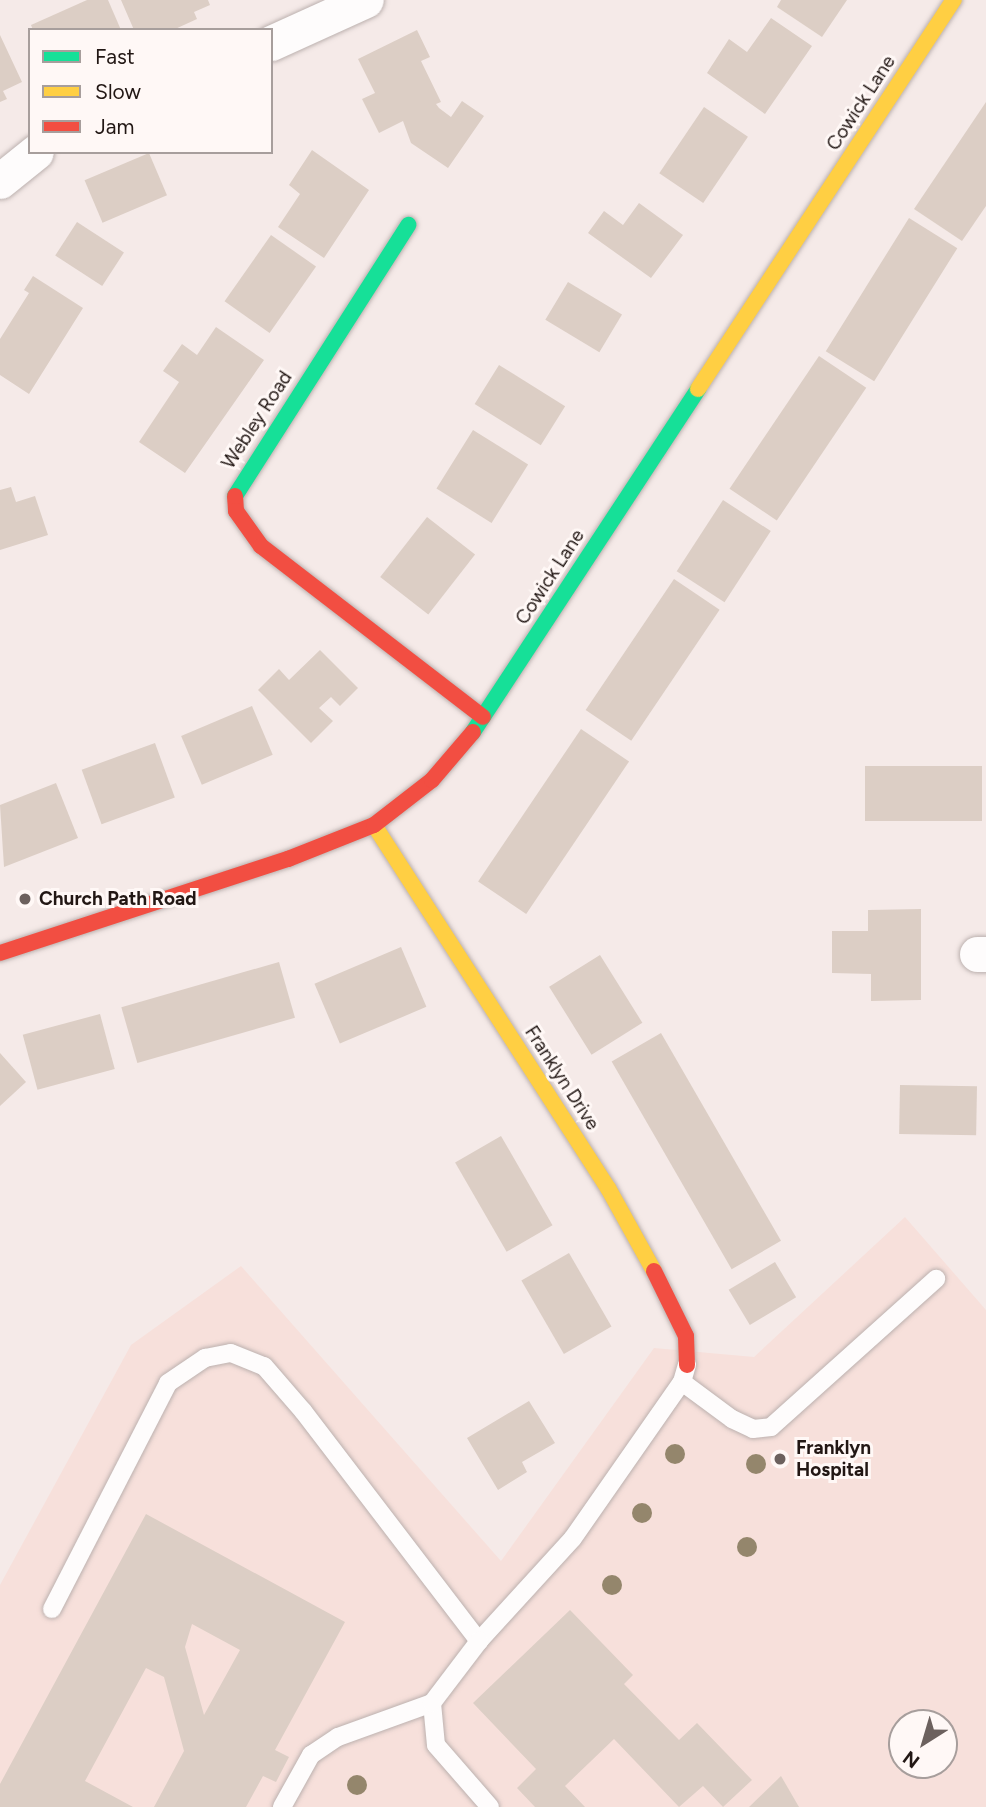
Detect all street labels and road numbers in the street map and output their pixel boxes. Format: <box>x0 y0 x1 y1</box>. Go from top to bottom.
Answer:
street label: Cowick Lane <box>822 51 900 155</box>
street label: Webley Road <box>217 367 297 473</box>
street label: Cowick Lane <box>511 525 589 629</box>
street label: Franklyn Drive <box>520 1022 604 1134</box>

